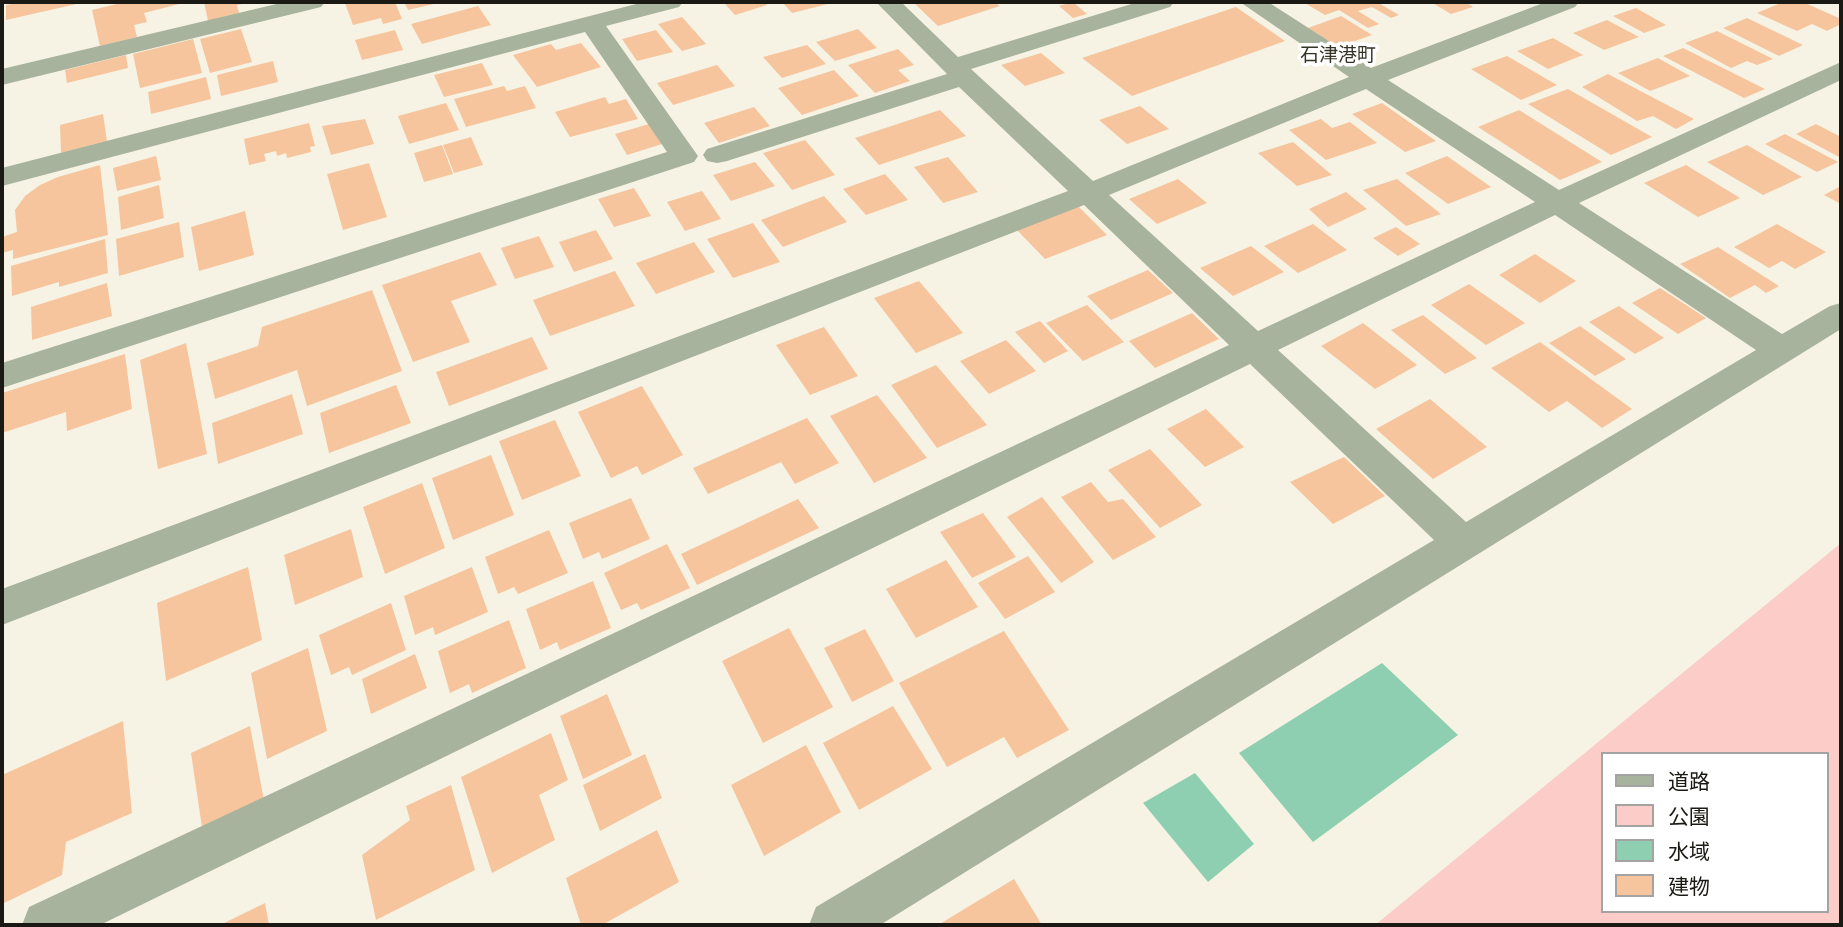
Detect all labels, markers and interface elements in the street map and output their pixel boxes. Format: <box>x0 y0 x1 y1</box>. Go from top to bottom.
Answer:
district label: 石津港町 <box>1300 46 1376 68</box>
legend <box>1602 752 1829 913</box>
text: 道路 <box>1668 770 1710 797</box>
text: 公園 <box>1668 805 1710 832</box>
text: 水域 <box>1668 840 1710 867</box>
text: 建物 <box>1668 875 1710 902</box>

